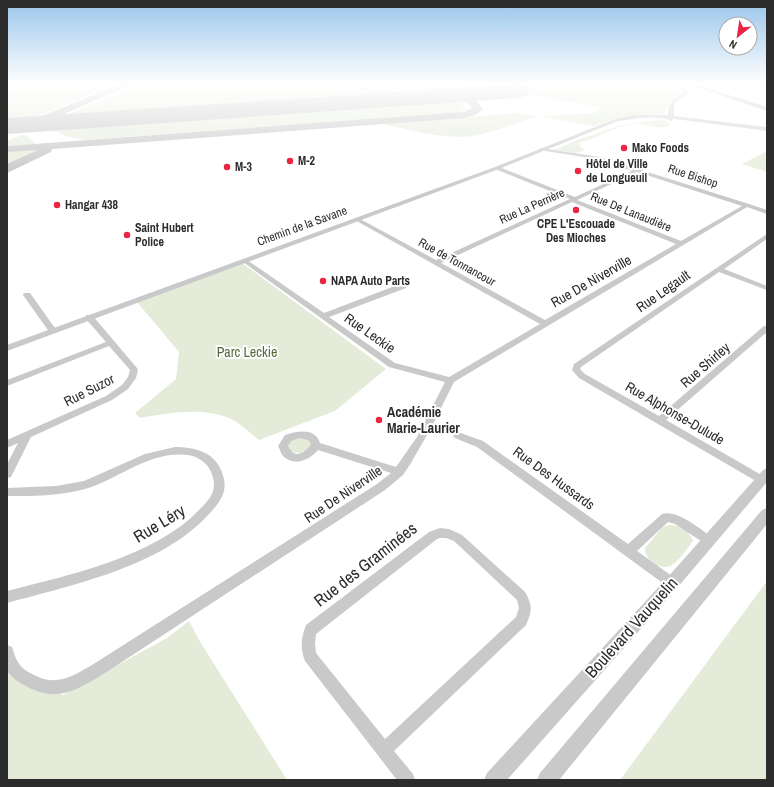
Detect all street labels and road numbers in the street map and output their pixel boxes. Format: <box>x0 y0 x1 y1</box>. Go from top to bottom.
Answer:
street label: Rue Bishop <box>666 160 720 192</box>
street label: Rue La Perrière <box>497 184 567 228</box>
street label: Rue De Lanaudière <box>588 188 674 236</box>
street label: Chemin de la Savane <box>255 202 349 250</box>
street label: Rue de Tonnancour <box>416 234 499 290</box>
street label: Rue De Niverville <box>548 251 634 311</box>
street label: Rue Legault <box>632 266 694 316</box>
street label: Rue Leckie <box>341 309 399 357</box>
street label: Rue Shirley <box>676 338 734 391</box>
street label: Rue Suzor <box>61 370 117 410</box>
street label: Rue Alphonse-Dulude <box>622 377 728 449</box>
street label: Rue Des Hussards <box>510 442 598 514</box>
street label: Rue De Niverville <box>301 461 385 527</box>
street label: Rue Léry <box>129 499 189 547</box>
street label: Rue des Graminées <box>309 517 421 611</box>
street label: Boulevard Vauquelin <box>579 572 683 682</box>

